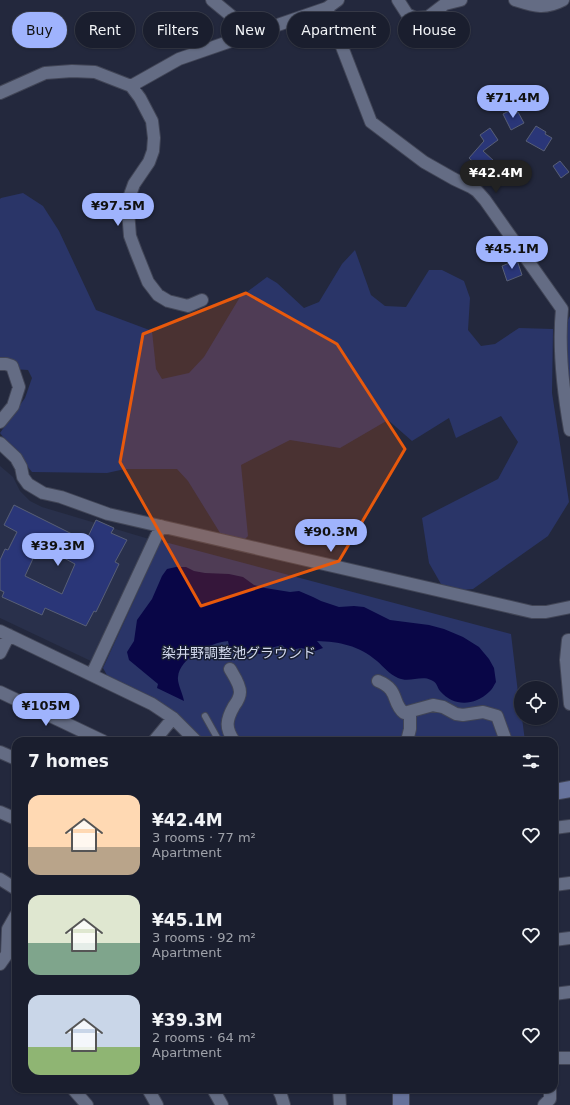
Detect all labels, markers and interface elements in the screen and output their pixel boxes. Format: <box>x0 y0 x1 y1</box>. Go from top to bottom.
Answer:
chip: Buy <box>12 12 67 48</box>
chip: Rent <box>75 12 135 48</box>
chip: Filters <box>143 12 213 48</box>
chip: New <box>221 12 279 48</box>
chip: Apartment <box>287 12 390 48</box>
chip: House <box>398 12 470 48</box>
pin: ¥71.4M <box>480 85 546 119</box>
text: ¥71.4M <box>486 90 540 105</box>
pin: ¥42.4M <box>463 160 529 194</box>
text: ¥42.4M <box>469 165 523 180</box>
pin: ¥97.5M <box>85 193 151 227</box>
text: ¥97.5M <box>91 198 145 213</box>
pin: ¥45.1M <box>479 236 545 270</box>
text: ¥45.1M <box>485 241 539 256</box>
pin: ¥90.3M <box>298 519 364 553</box>
text: ¥90.3M <box>304 524 358 539</box>
pin: ¥39.3M <box>25 533 91 567</box>
text: ¥39.3M <box>31 538 85 553</box>
park label: 染井野調整池グラウンド <box>162 645 316 661</box>
map controls <box>514 681 558 725</box>
button: locate <box>514 681 558 725</box>
pin: ¥105M <box>18 693 74 727</box>
text: ¥105M <box>21 698 71 713</box>
icon: filters <box>520 750 542 772</box>
text: 7 homes <box>28 751 109 771</box>
text: ¥42.4M <box>152 810 223 830</box>
icon: home <box>60 811 108 859</box>
icon: heart <box>520 824 542 846</box>
text: 3 rooms · 77 m² <box>152 830 256 845</box>
text: Apartment <box>152 845 222 860</box>
text: ¥45.1M <box>152 910 223 930</box>
icon: home <box>60 911 108 959</box>
icon: heart <box>520 924 542 946</box>
text: 3 rooms · 92 m² <box>152 930 256 945</box>
text: Apartment <box>152 945 222 960</box>
text: ¥39.3M <box>152 1010 223 1030</box>
icon: home <box>60 1011 108 1059</box>
icon: heart <box>520 1024 542 1046</box>
text: 2 rooms · 64 m² <box>152 1030 256 1045</box>
text: Apartment <box>152 1045 222 1060</box>

